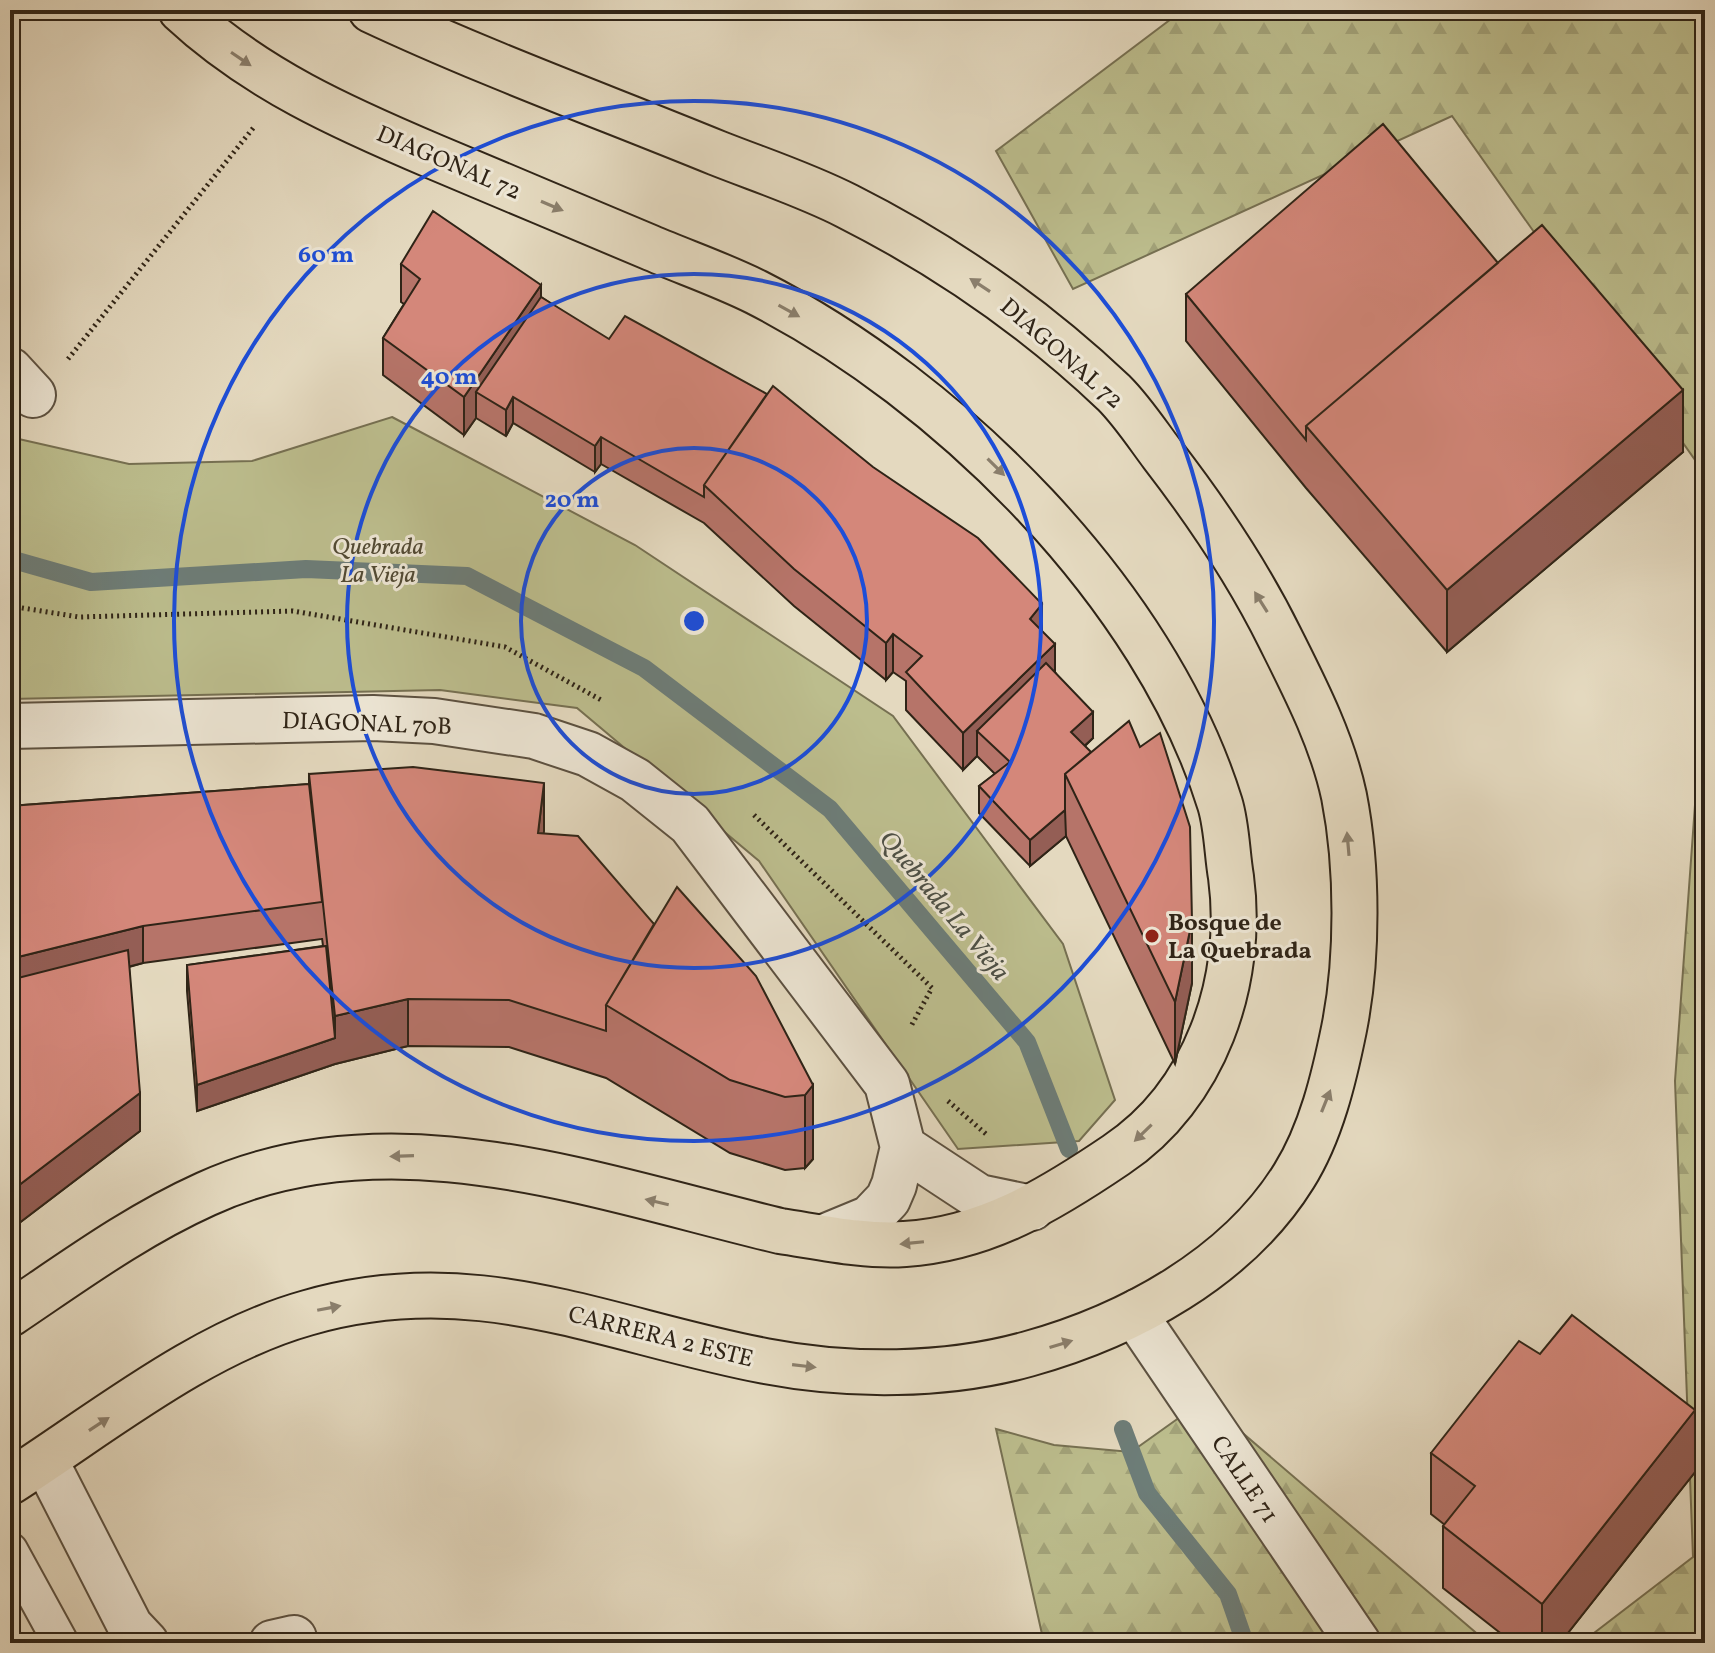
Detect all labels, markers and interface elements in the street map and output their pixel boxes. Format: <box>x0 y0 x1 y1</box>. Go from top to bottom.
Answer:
one-way arrow <box>231 51 252 66</box>
street label: DIAGONAL 72 <box>371 118 526 210</box>
one-way arrow <box>540 200 564 213</box>
text: 60 m <box>298 239 354 273</box>
one-way arrow <box>969 279 991 293</box>
street label: DIAGONAL 72 <box>991 291 1130 418</box>
one-way arrow <box>778 304 800 318</box>
text: 40 m <box>421 361 477 395</box>
one-way arrow <box>986 457 1005 476</box>
text: 20 m <box>544 484 600 518</box>
park label: Quebrada La Vieja <box>332 531 424 593</box>
one-way arrow <box>1254 591 1268 613</box>
centre of rings <box>680 607 708 635</box>
street label: DIAGONAL 70B <box>281 705 452 745</box>
water label: Quebrada La Vieja <box>870 823 1017 989</box>
one-way arrow <box>1341 831 1354 856</box>
place label: Bosque de La Quebrada <box>1168 907 1312 969</box>
marker: Bosque de La Quebrada <box>1143 927 1161 945</box>
one-way arrow <box>1319 1089 1332 1113</box>
one-way arrow <box>1134 1123 1153 1142</box>
one-way arrow <box>389 1149 414 1162</box>
one-way arrow <box>644 1195 669 1207</box>
one-way arrow <box>900 1237 925 1250</box>
street label: CARRERA 2 ESTE <box>564 1298 757 1377</box>
one-way arrow <box>317 1301 342 1313</box>
one-way arrow <box>1049 1338 1073 1350</box>
one-way arrow <box>792 1360 817 1373</box>
one-way arrow <box>88 1418 110 1432</box>
street label: CALLE 71 <box>1202 1430 1285 1531</box>

